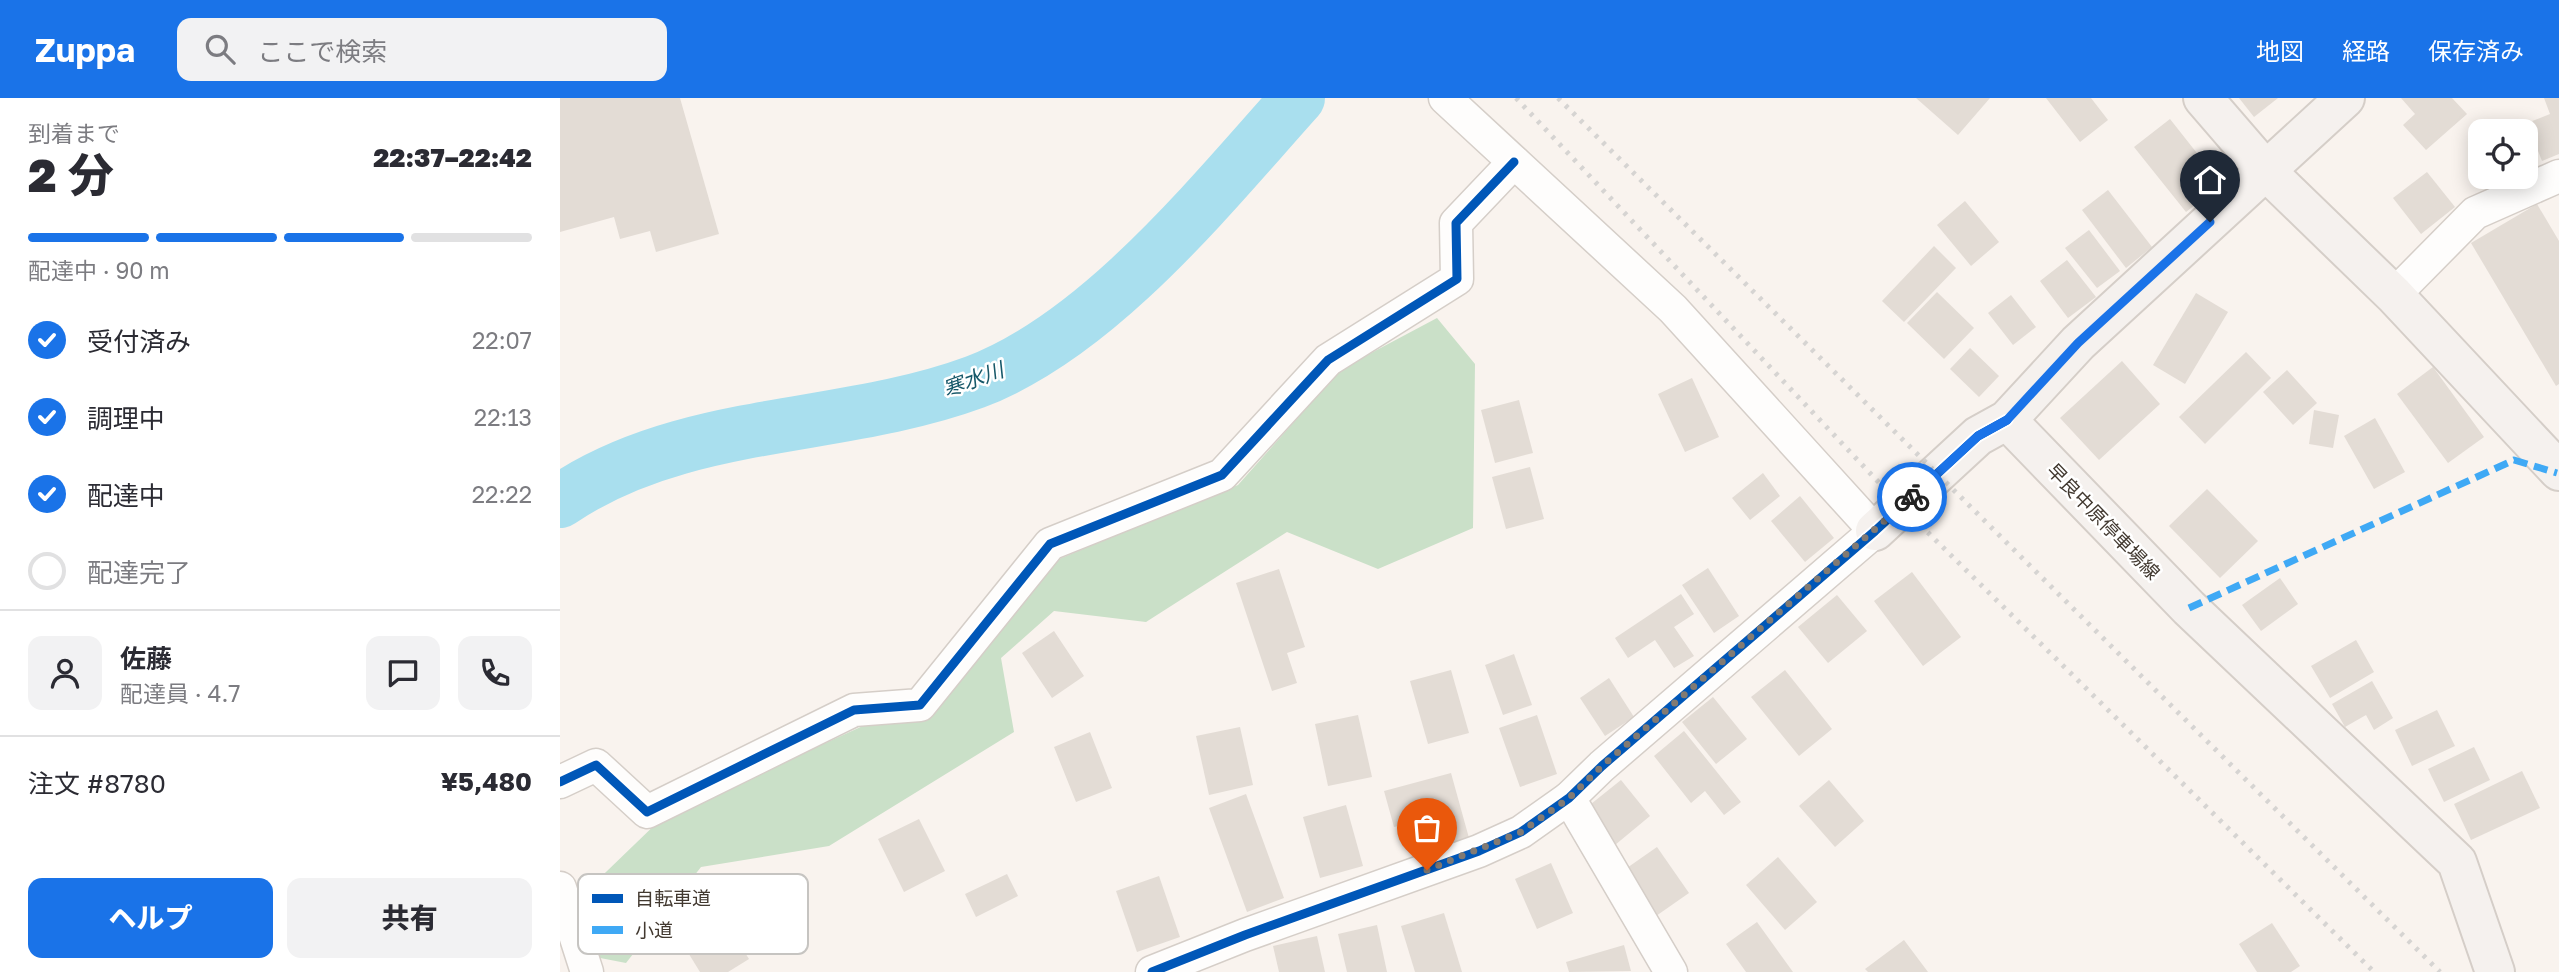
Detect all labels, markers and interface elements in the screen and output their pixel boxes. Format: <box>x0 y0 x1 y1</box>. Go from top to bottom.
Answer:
search box <box>177 18 667 81</box>
text: Zuppa <box>35 30 135 69</box>
icon: search <box>201 30 239 68</box>
text: ここで検索 <box>257 36 387 67</box>
text: 地図 <box>2256 36 2304 65</box>
text: 経路 <box>2342 36 2390 65</box>
text: 保存済み <box>2428 36 2524 65</box>
text: 到着まで <box>28 119 120 147</box>
map controls <box>2468 119 2538 189</box>
button: locate <box>2468 119 2538 189</box>
text: 22:37–22:42 <box>373 142 532 173</box>
text: 2 分 <box>28 147 114 202</box>
pin <box>2180 150 2240 222</box>
icon: home <box>2191 161 2229 199</box>
text: 配達中 · 90 m <box>28 256 170 284</box>
icon: check <box>28 321 66 359</box>
text: 受付済み <box>87 326 191 357</box>
text: 22:07 <box>472 326 532 354</box>
water label: 寒水川 <box>939 355 1009 402</box>
icon: check <box>28 398 66 436</box>
text: 調理中 <box>87 403 165 434</box>
text: 22:13 <box>474 403 532 431</box>
street label: 早良中原停車場線 <box>2043 458 2165 584</box>
courier <box>1877 462 1947 532</box>
icon: check <box>28 475 66 513</box>
icon: bike <box>1893 478 1931 516</box>
text: 配達中 <box>87 480 165 511</box>
text: 22:22 <box>472 480 532 508</box>
text: 配達完了 <box>87 557 191 588</box>
button: person <box>28 636 102 710</box>
button: chat <box>366 636 440 710</box>
button: phone <box>458 636 532 710</box>
text: 佐藤 <box>120 643 172 674</box>
text: 配達員 · 4.7 <box>120 679 241 707</box>
text: ¥5,480 <box>441 766 532 797</box>
text: 注文 #8780 <box>28 768 166 799</box>
pin <box>1397 798 1457 870</box>
icon: bag <box>1408 809 1446 847</box>
legend <box>578 874 808 954</box>
button: ヘルプ <box>28 878 273 958</box>
button: 共有 <box>287 878 532 958</box>
text: 自転車道 <box>635 886 711 909</box>
text: 小道 <box>635 918 673 941</box>

